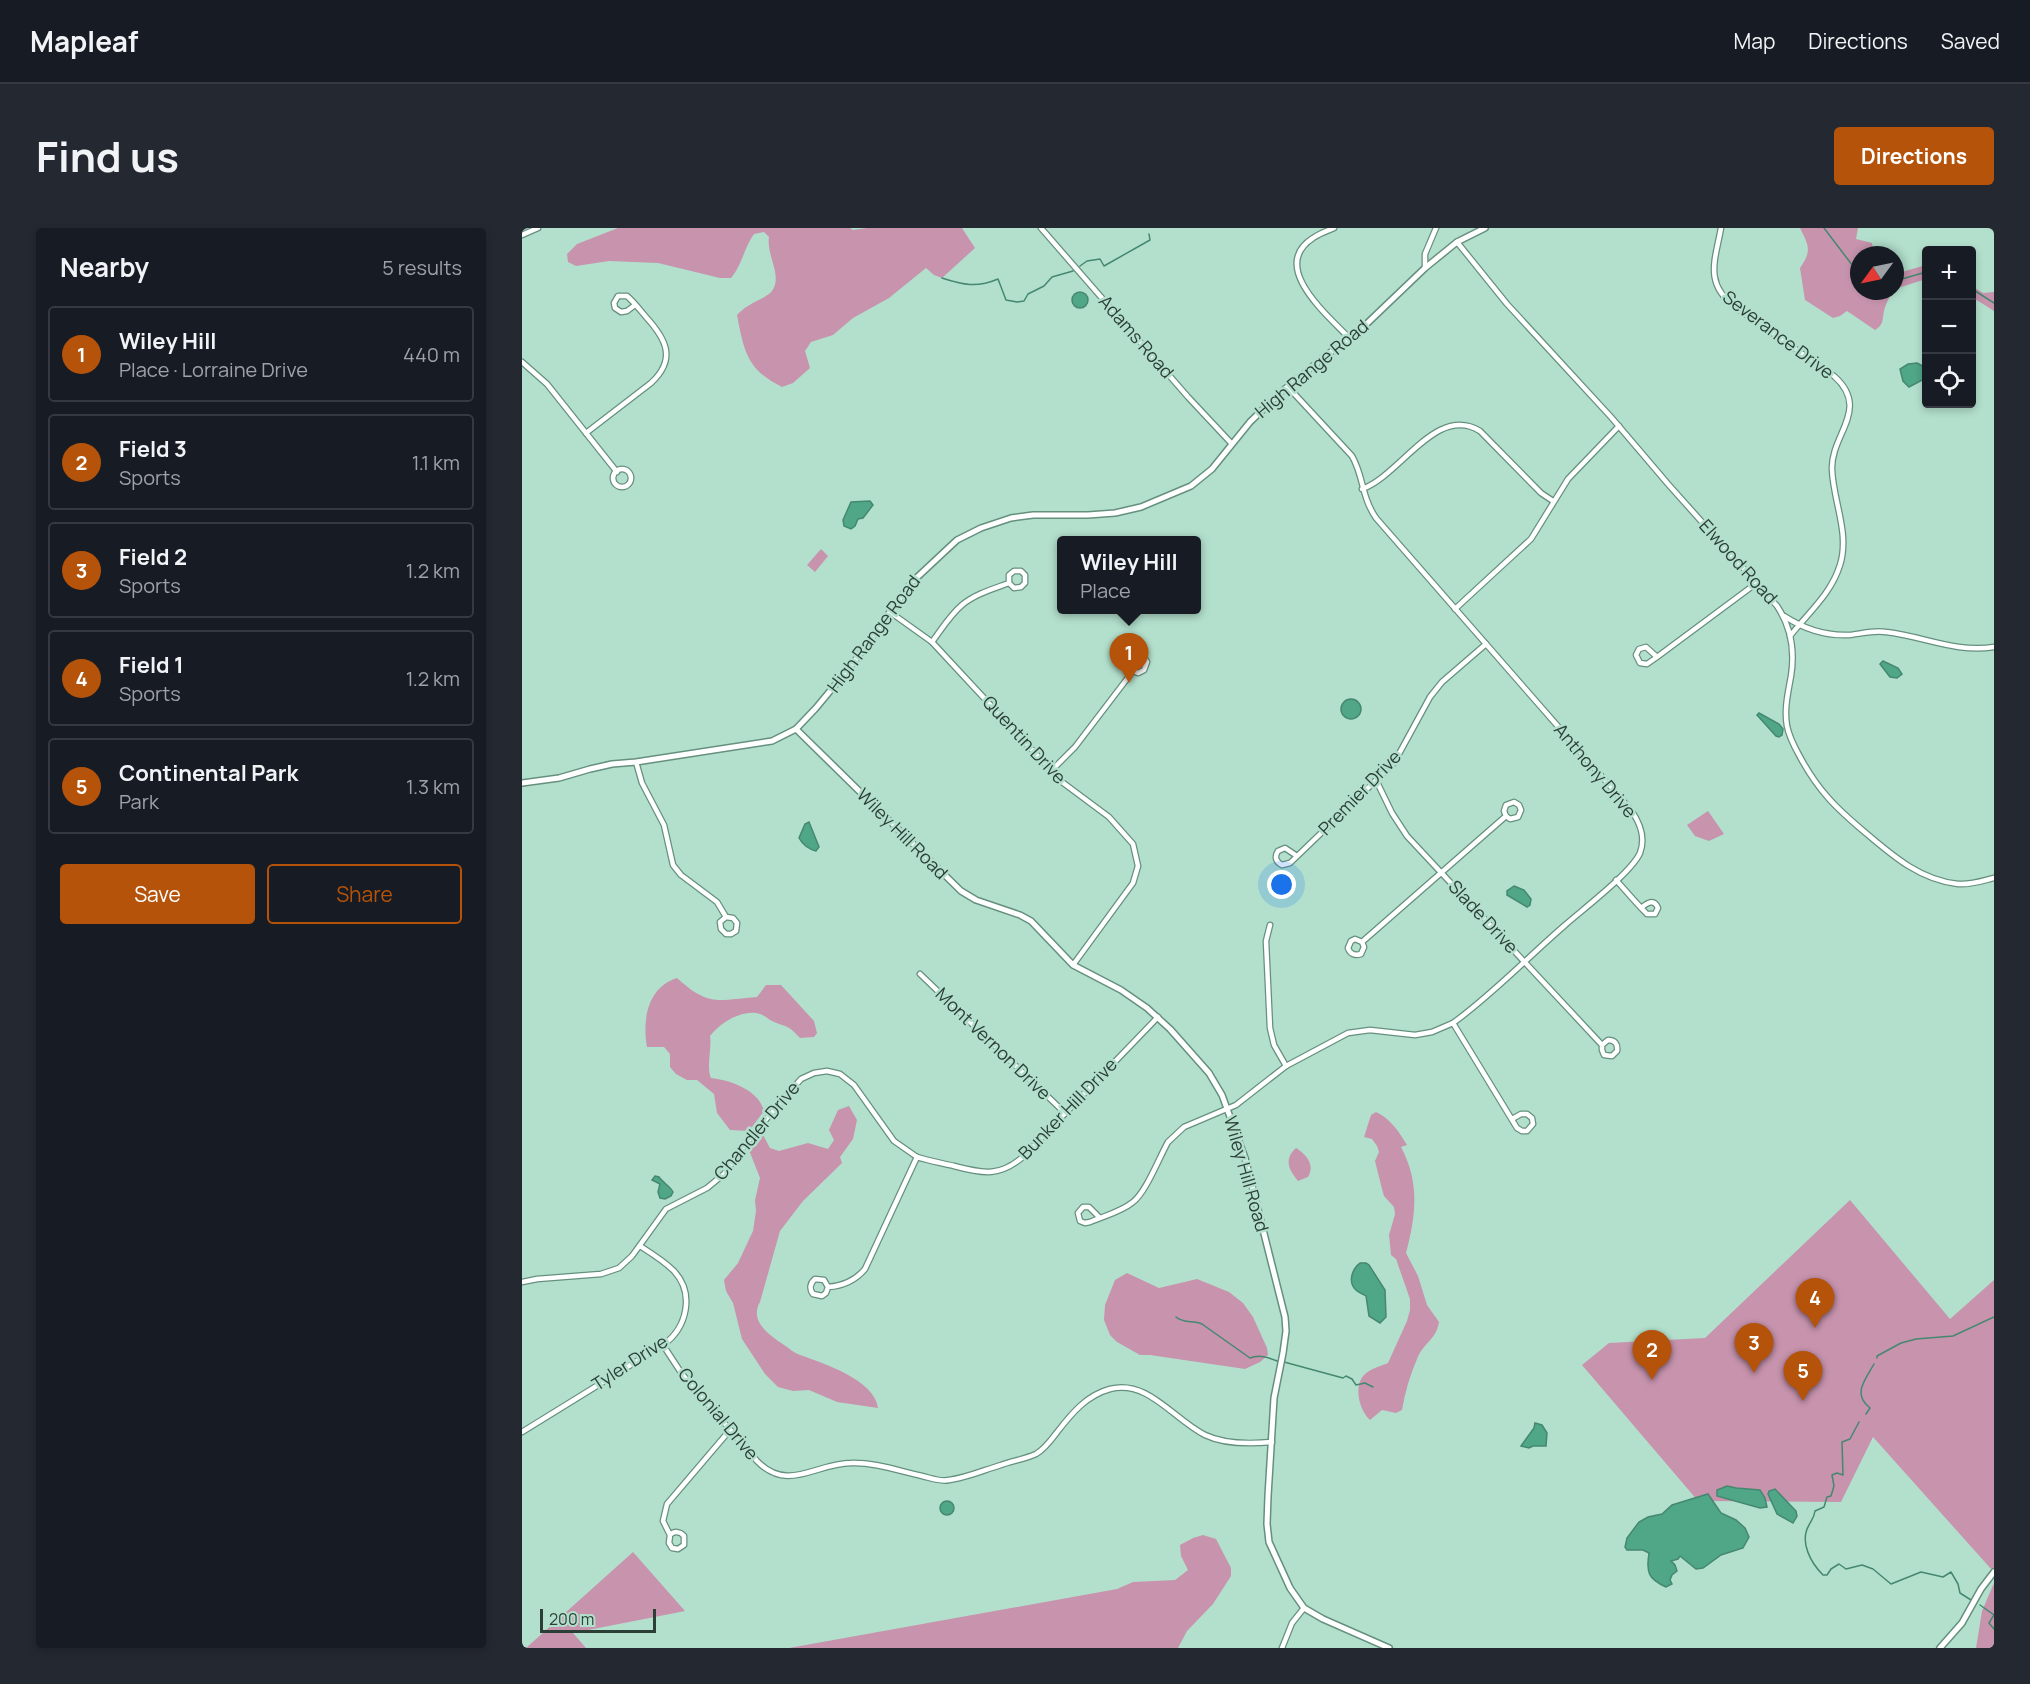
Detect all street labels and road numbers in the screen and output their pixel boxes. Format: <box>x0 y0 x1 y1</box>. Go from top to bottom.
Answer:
street label: Severance Drive <box>1718 285 1839 384</box>
street label: Adams Road <box>1094 290 1180 383</box>
street label: High Range Road <box>1250 314 1373 423</box>
street label: Elwood Road <box>1694 514 1783 609</box>
street label: High Range Road <box>821 570 925 697</box>
street label: Quentin Drive <box>978 690 1072 789</box>
street label: Anthony Drive <box>1549 718 1642 823</box>
street label: Premier Drive <box>1313 745 1406 840</box>
street label: Wiley Hill Road <box>852 783 953 884</box>
street label: Slade Drive <box>1444 874 1524 958</box>
street label: Mont Vernon Drive <box>931 982 1057 1105</box>
street label: Bunker Hill Drive <box>1013 1052 1122 1164</box>
street label: Chandler Drive <box>708 1076 805 1185</box>
street label: Wiley Hill Road <box>1219 1113 1275 1234</box>
street label: Tyler Drive <box>587 1329 672 1396</box>
street label: Colonial Drive <box>673 1362 764 1464</box>

